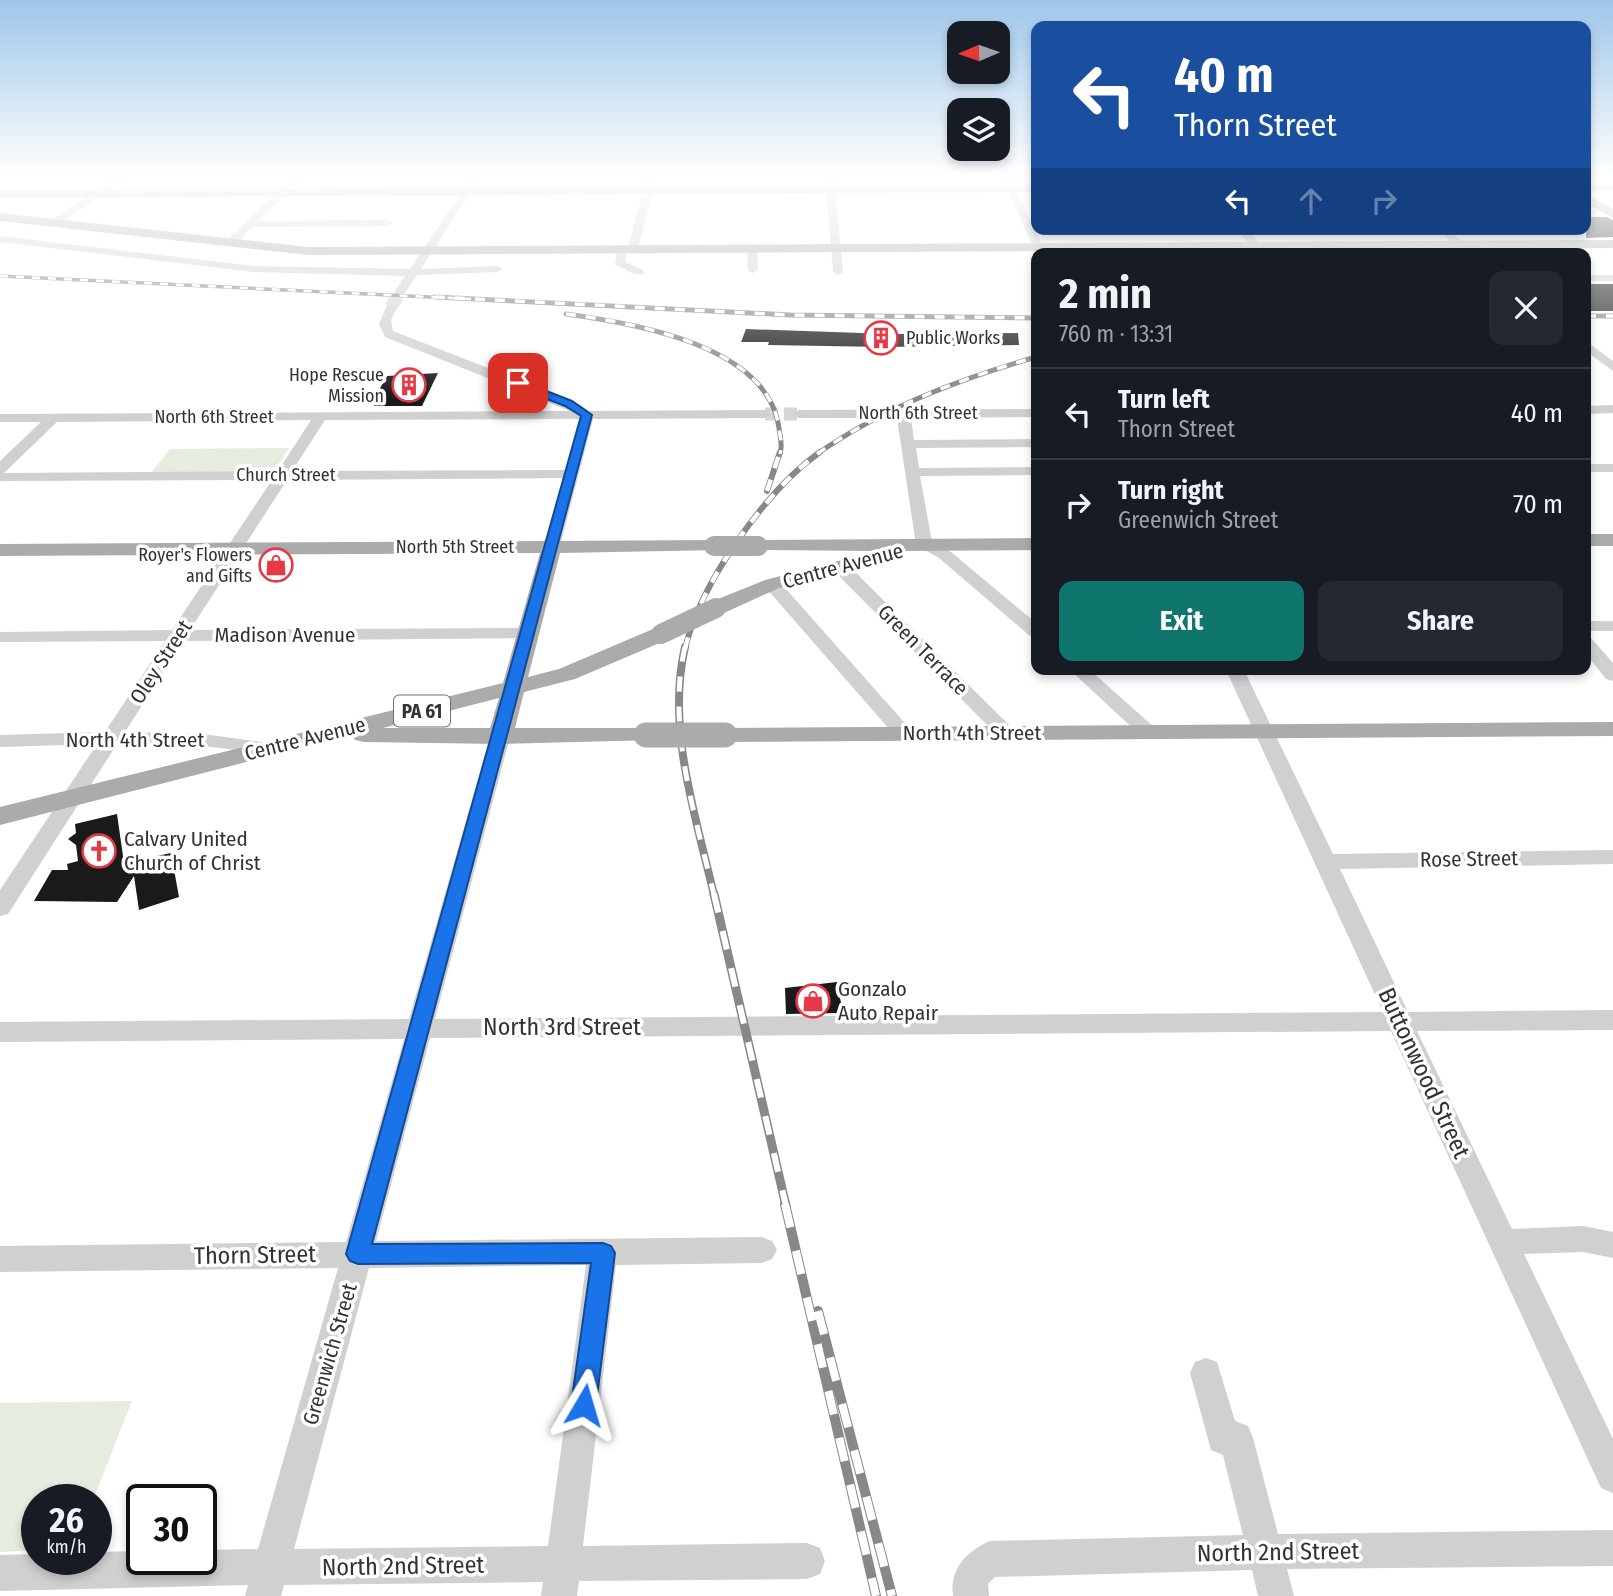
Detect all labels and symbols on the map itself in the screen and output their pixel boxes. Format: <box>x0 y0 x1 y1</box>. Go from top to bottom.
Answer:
north arrow <box>947 21 1010 84</box>
building icon: Public Works <box>862 319 900 357</box>
place label: Public Works <box>906 327 1001 349</box>
pin <box>488 353 548 413</box>
place label: Hope Rescue Mission <box>289 364 384 407</box>
building icon: Hope Rescue Mission <box>390 366 428 404</box>
street label: North 6th Street <box>858 402 978 424</box>
street label: North 6th Street <box>154 406 274 428</box>
street label: Church Street <box>236 464 336 486</box>
street label: North 5th Street <box>396 536 514 558</box>
street label: Centre Avenue <box>780 537 906 595</box>
place label: Royer's Flowers and Gifts <box>138 544 252 587</box>
shop icon: Royer's Flowers and Gifts <box>257 546 295 584</box>
street label: Green Terrace <box>872 599 974 701</box>
street label: Oley Street <box>124 615 198 709</box>
street label: Madison Avenue <box>215 622 355 648</box>
road number: PA 61 <box>394 696 450 726</box>
street label: Centre Avenue <box>242 711 368 767</box>
street label: North 4th Street <box>903 720 1041 746</box>
street label: North 4th Street <box>66 727 204 753</box>
place label: Calvary United Church of Christ <box>124 826 261 876</box>
church icon: Calvary United Church of Christ <box>80 832 118 870</box>
street label: Rose Street <box>1420 845 1518 873</box>
place label: Gonzalo Auto Repair <box>838 976 939 1026</box>
shop icon: Gonzalo Auto Repair <box>794 982 832 1020</box>
street label: Buttonwood Street <box>1372 983 1476 1163</box>
street label: North 3rd Street <box>483 1013 641 1041</box>
street label: Thorn Street <box>194 1240 316 1270</box>
street label: Greenwich Street <box>297 1280 363 1428</box>
position arrow <box>547 1368 621 1442</box>
speed limit sign: 30 <box>126 1484 217 1575</box>
street label: North 2nd Street <box>1197 1537 1360 1567</box>
street label: North 2nd Street <box>322 1551 485 1581</box>

